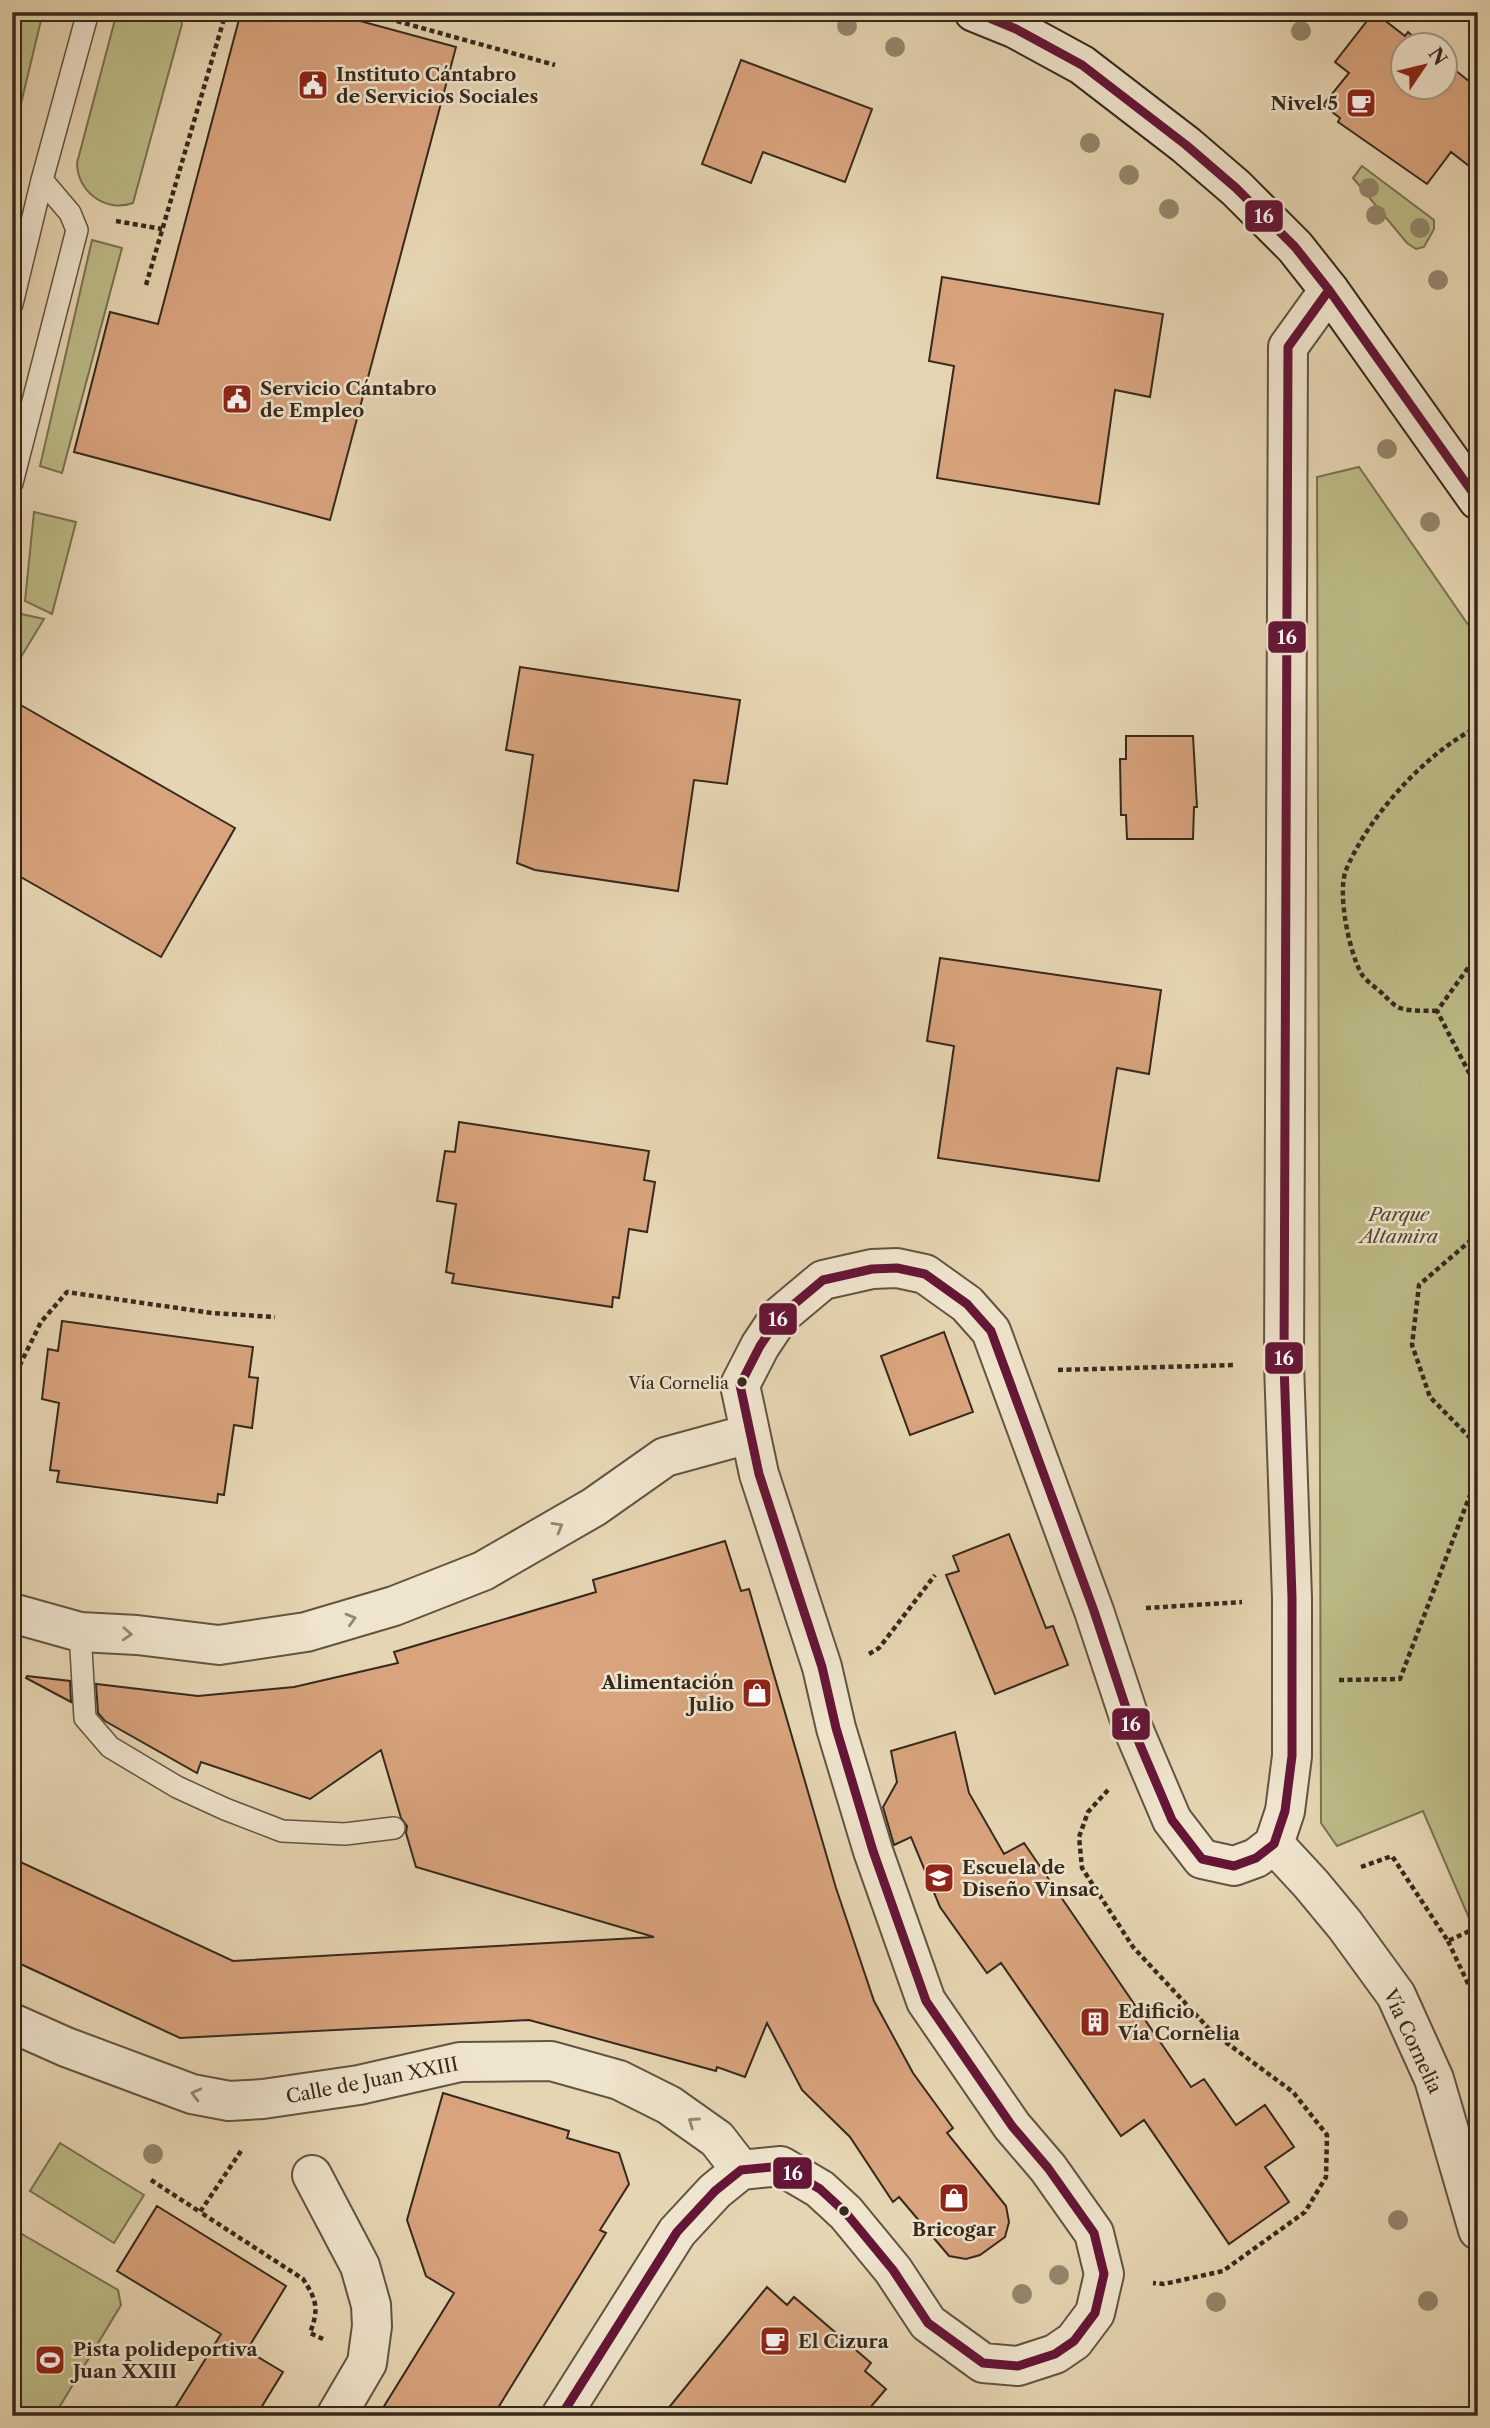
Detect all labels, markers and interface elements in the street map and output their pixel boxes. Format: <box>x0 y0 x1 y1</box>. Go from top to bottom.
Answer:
north arrow <box>1388 32 1458 102</box>
text: N <box>1423 43 1452 70</box>
place label: Instituto Cántabro de Servicios Sociales <box>336 63 538 108</box>
public building icon: Instituto Cántabro de Servicios Sociales <box>296 68 330 102</box>
cafe icon: Nivel 5 <box>1344 86 1378 120</box>
place label: Nivel 5 <box>1271 92 1338 115</box>
line badge: 16 <box>1244 199 1284 233</box>
text: 16 <box>1254 205 1274 228</box>
place label: Servicio Cántabro de Empleo <box>260 377 437 422</box>
public building icon: Servicio Cántabro de Empleo <box>220 382 254 416</box>
line badge: 16 <box>1267 620 1307 654</box>
text: 16 <box>1277 626 1297 649</box>
park label: Parque Altamira <box>1357 1203 1439 1248</box>
line badge: 16 <box>758 1302 798 1336</box>
text: 16 <box>768 1308 788 1331</box>
line badge: 16 <box>1264 1341 1304 1375</box>
text: 16 <box>1274 1347 1294 1370</box>
place label: Vía Cornelia <box>627 1373 729 1393</box>
marker: Vía Cornelia <box>735 1375 749 1389</box>
one-way arrow <box>551 1522 563 1535</box>
one-way arrow <box>345 1613 357 1628</box>
one-way arrow <box>122 1627 133 1642</box>
place label: Alimentación Julio <box>601 1671 734 1716</box>
shop icon: Alimentación Julio <box>740 1676 774 1710</box>
line badge: 16 <box>1111 1707 1151 1741</box>
text: 16 <box>1121 1713 1141 1736</box>
place label: Escuela de Diseño Vinsac <box>962 1856 1099 1901</box>
school or university icon: Escuela de Diseño Vinsac <box>922 1861 956 1895</box>
street label: Vía Cornelia <box>1378 1984 1447 2097</box>
place label: Edificio Vía Cornelia <box>1117 2000 1241 2045</box>
building icon: Edificio Vía Cornelia <box>1078 2005 1112 2039</box>
street label: Calle de Juan XXIII <box>284 2052 460 2108</box>
one-way arrow <box>190 2088 202 2102</box>
one-way arrow <box>688 2118 701 2130</box>
line badge: 16 <box>772 2156 813 2190</box>
text: 16 <box>783 2162 803 2185</box>
shop icon: Bricogar <box>937 2181 971 2215</box>
unlabelled marker <box>837 2204 851 2218</box>
place label: Bricogar <box>912 2218 997 2241</box>
cafe icon: El Cizura <box>758 2324 792 2358</box>
place label: El Cizura <box>798 2330 890 2353</box>
place label: Pista polideportiva Juan XXIII <box>70 2338 259 2383</box>
sports icon: Pista polideportiva Juan XXIII <box>33 2343 67 2377</box>

